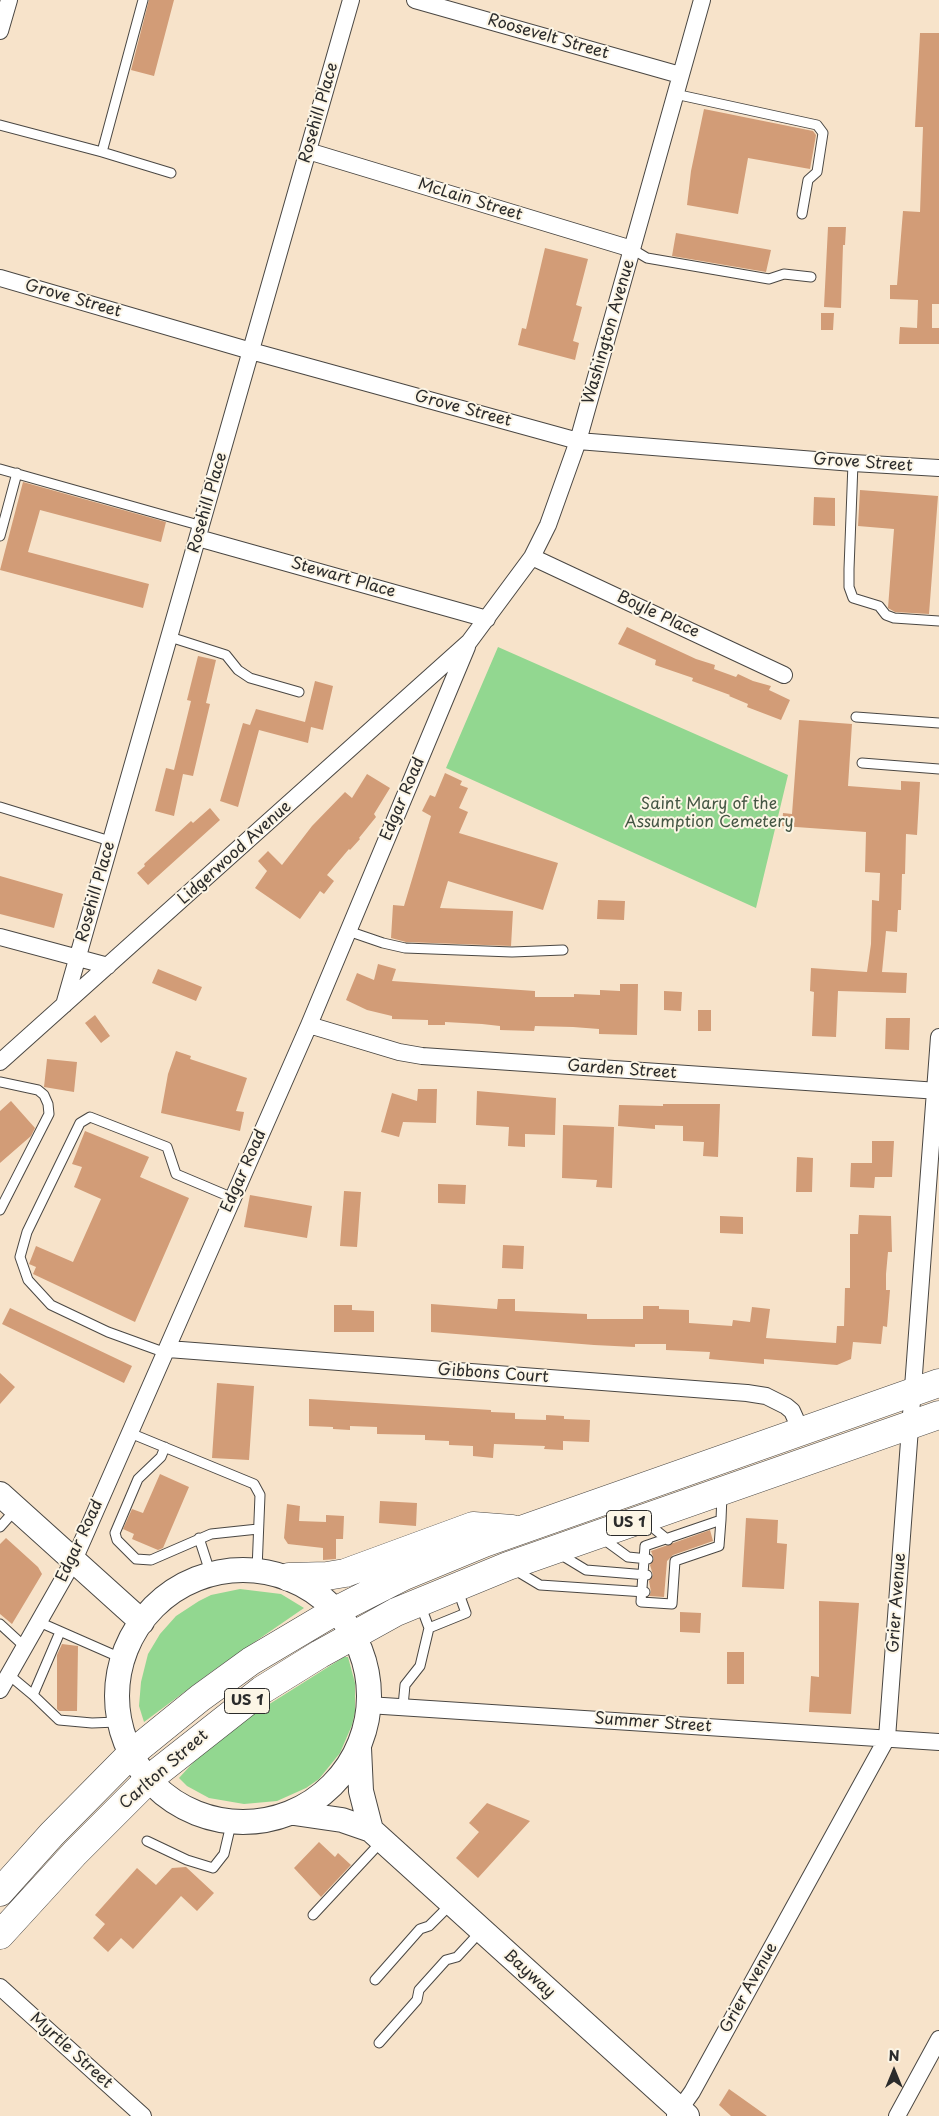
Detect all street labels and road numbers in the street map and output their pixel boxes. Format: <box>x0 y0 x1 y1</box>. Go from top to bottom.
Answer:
street label: Roosevelt Street <box>485 11 611 63</box>
street label: Rosehill Place <box>295 61 343 165</box>
street label: McLain Street <box>415 175 525 225</box>
street label: Washington Avenue <box>579 257 639 407</box>
street label: Grove Street <box>23 276 123 322</box>
street label: Grove Street <box>412 387 514 431</box>
street label: Grove Street <box>813 450 913 476</box>
street label: Rosehill Place <box>184 451 232 555</box>
street label: Stewart Place <box>288 554 398 602</box>
street label: Boyle Place <box>614 588 702 642</box>
street label: Edgar Road <box>377 755 429 843</box>
street label: Lidgerwood Avenue <box>174 797 296 909</box>
street label: Rosehill Place <box>72 840 120 944</box>
street label: Garden Street <box>567 1057 677 1083</box>
street label: Edgar Road <box>217 1127 271 1215</box>
street label: Gibbons Court <box>437 1361 549 1387</box>
street label: Edgar Road <box>53 1497 107 1585</box>
road number: US 1 <box>606 1510 652 1536</box>
street label: Grier Avenue <box>884 1552 910 1654</box>
road number: US 1 <box>224 1688 270 1714</box>
street label: Summer Street <box>594 1709 712 1737</box>
street label: Carlton Street <box>116 1726 212 1814</box>
street label: Grier Avenue <box>716 1940 782 2036</box>
street label: Bayway <box>499 1946 559 2002</box>
street label: Myrtle Street <box>26 2009 116 2093</box>

